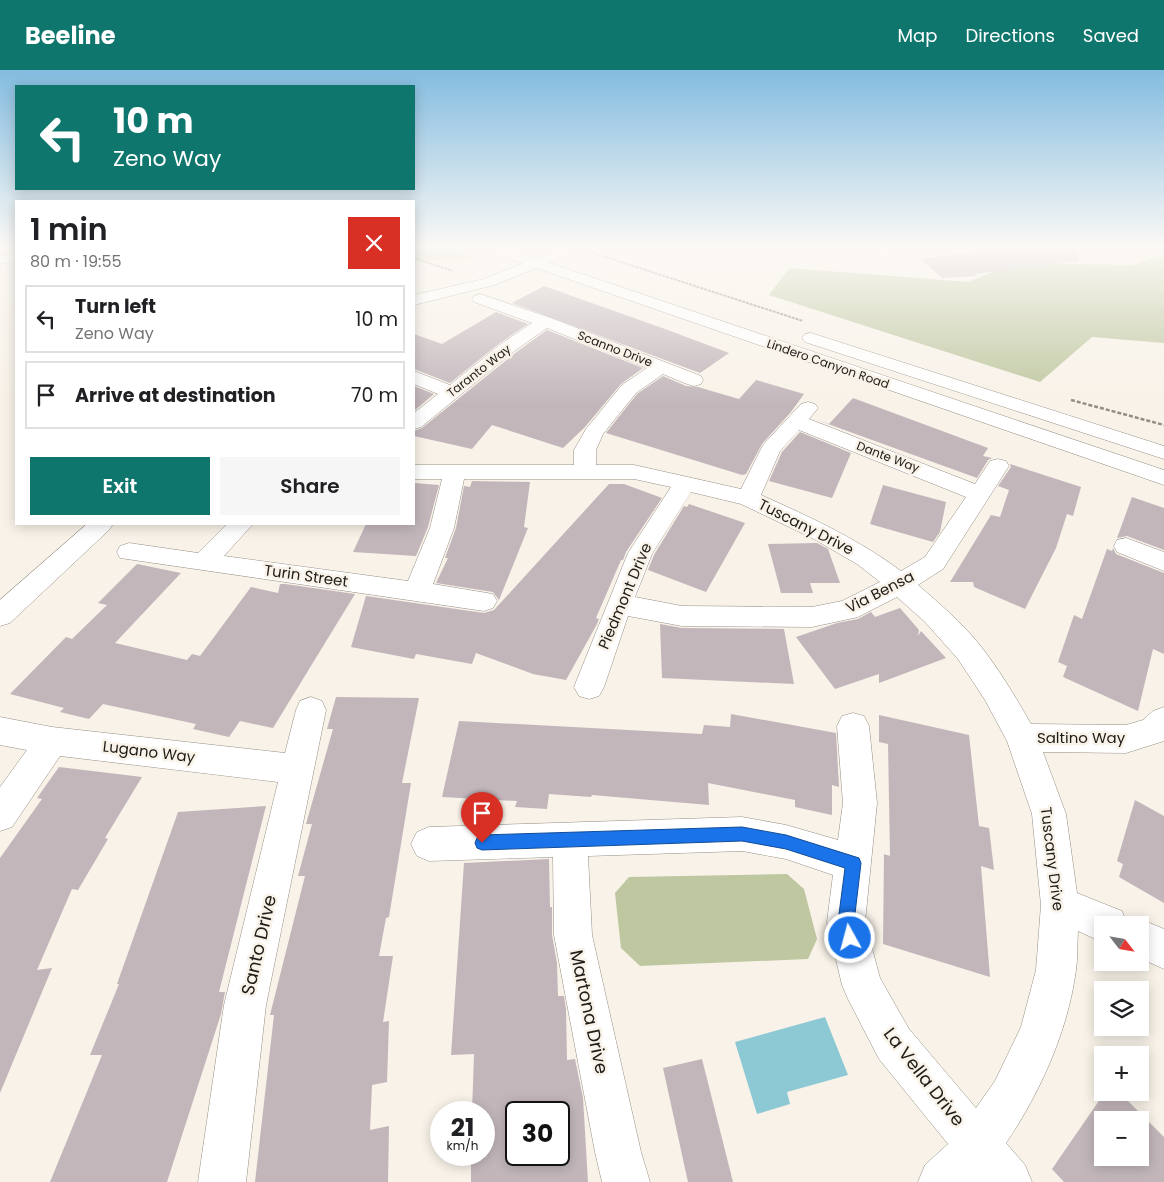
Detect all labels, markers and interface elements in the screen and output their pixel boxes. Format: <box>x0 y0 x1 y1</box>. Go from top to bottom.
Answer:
text: Beeline <box>25 19 116 52</box>
text: Map <box>898 23 937 48</box>
text: Directions <box>965 23 1055 48</box>
text: Saved <box>1083 23 1139 48</box>
text: 10 m <box>113 96 193 145</box>
icon: left <box>30 105 95 170</box>
text: Zeno Way <box>113 143 221 174</box>
text: 1 min <box>30 208 108 251</box>
button: close <box>348 217 400 269</box>
text: 80 m · 19:55 <box>30 250 122 273</box>
text: Turn left <box>75 293 156 320</box>
icon: left <box>32 305 60 333</box>
text: 10 m <box>355 306 398 333</box>
text: Zeno Way <box>75 322 154 345</box>
street label: Scanno Drive <box>575 326 655 371</box>
street label: Lindero Canyon Road <box>765 335 892 392</box>
street label: Taranto Way <box>443 340 514 401</box>
icon: arrive <box>32 381 60 409</box>
text: Arrive at destination <box>75 382 276 409</box>
text: 70 m <box>351 382 398 409</box>
street label: Dante Way <box>854 437 922 476</box>
button: Exit <box>30 457 210 515</box>
button: Share <box>220 457 400 515</box>
street label: Tuscany Drive <box>755 493 858 560</box>
street label: Piedmont Drive <box>593 539 656 652</box>
street label: Turin Street <box>263 559 349 592</box>
street label: Via Bensa <box>842 565 918 618</box>
street label: Saltino Way <box>1037 727 1126 748</box>
street label: Lugano Way <box>102 735 197 768</box>
pin <box>461 792 503 843</box>
icon: arrive <box>468 799 496 827</box>
street label: Tuscany Drive <box>1036 806 1069 912</box>
street label: Santo Drive <box>235 892 282 998</box>
position arrow <box>823 911 875 963</box>
north arrow <box>1094 916 1149 971</box>
map controls <box>1094 916 1149 1166</box>
street label: Martona Drive <box>564 948 615 1076</box>
button: layers <box>1094 981 1149 1036</box>
street label: La Vella Drive <box>878 1022 971 1131</box>
button: + <box>1094 1046 1149 1101</box>
speed limit sign: 30 <box>505 1101 570 1166</box>
text: 21 <box>451 1110 474 1145</box>
button: − <box>1094 1111 1149 1166</box>
text: km/h <box>447 1137 478 1154</box>

